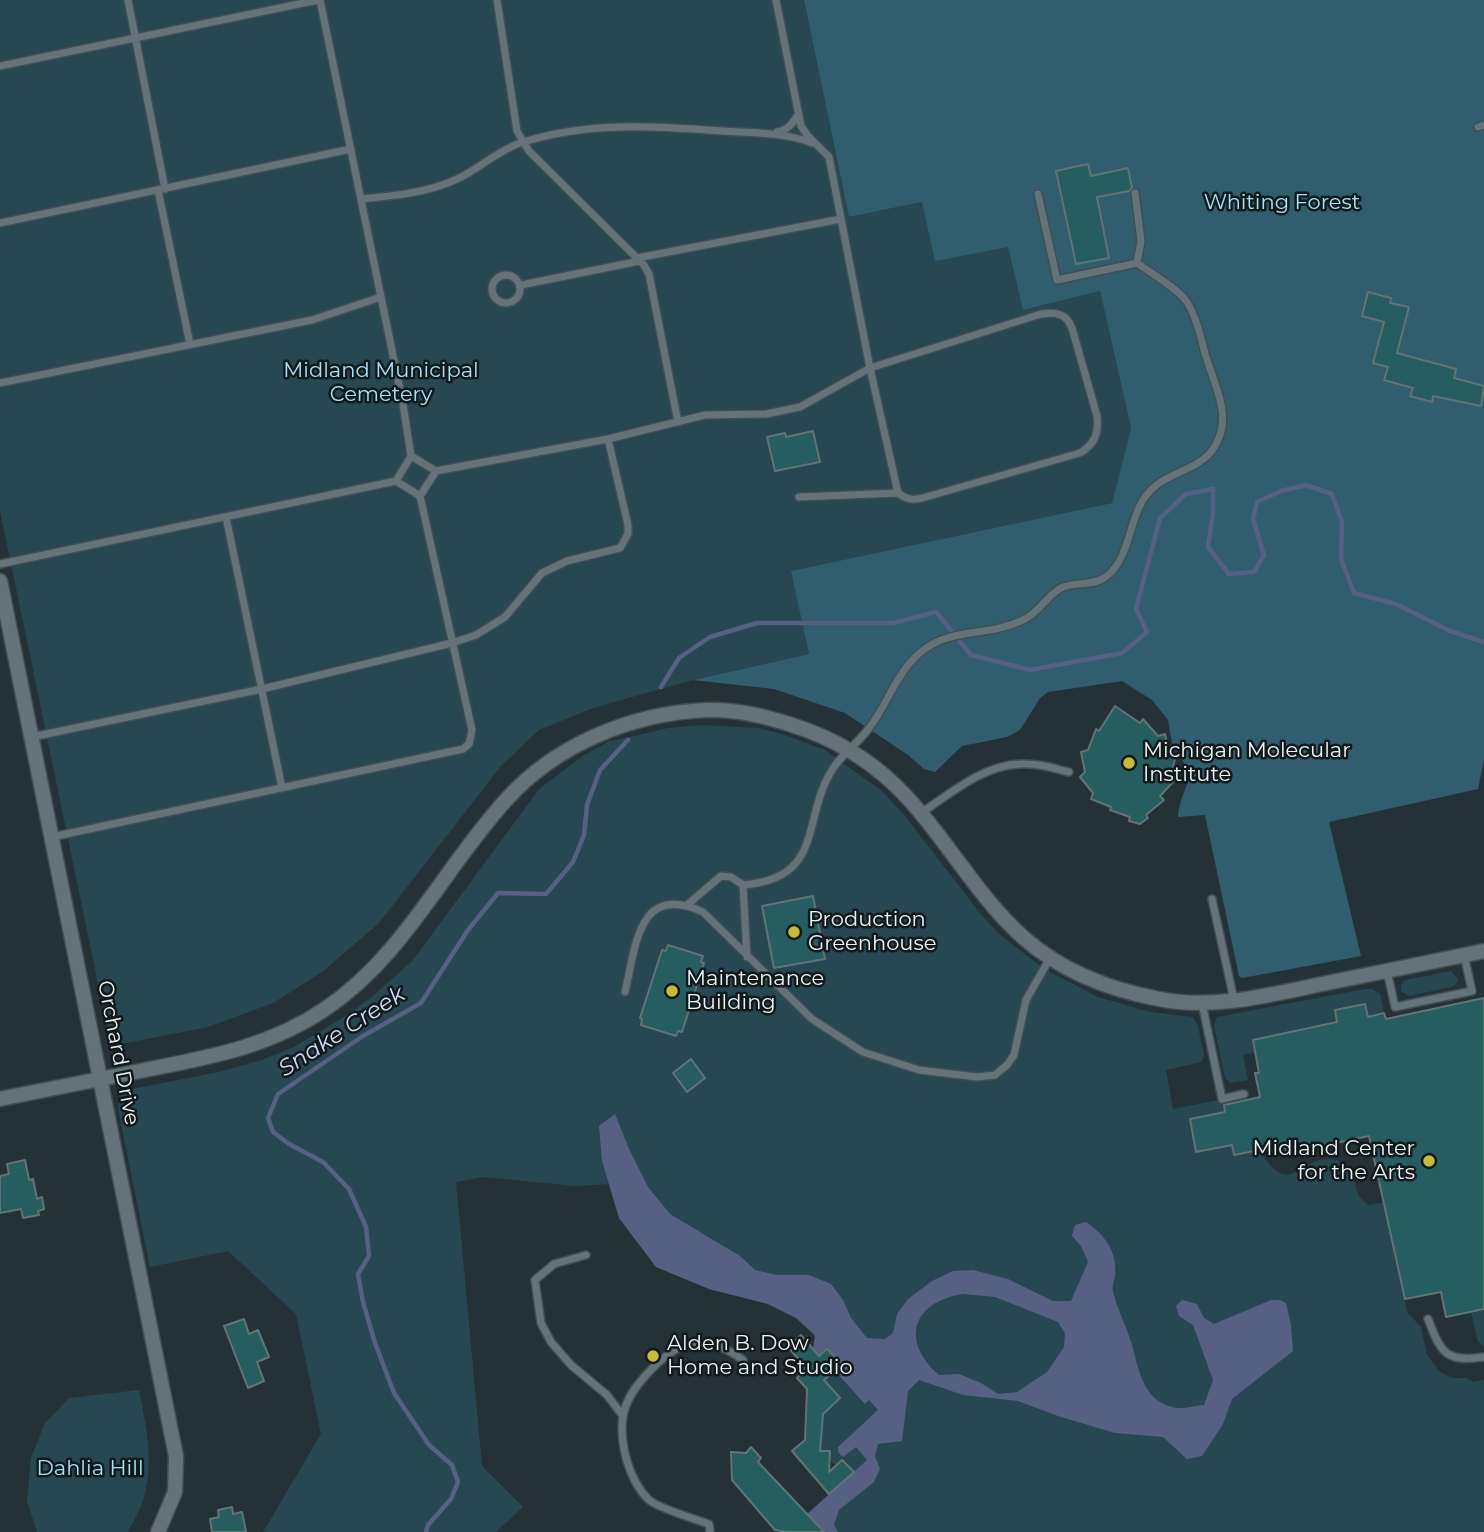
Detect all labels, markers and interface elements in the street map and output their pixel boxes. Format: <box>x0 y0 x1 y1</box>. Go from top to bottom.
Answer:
park label: Whiting Forest <box>1204 190 1360 216</box>
park label: Midland Municipal Cemetery <box>283 358 479 408</box>
place label: Michigan Molecular Institute <box>1143 738 1351 788</box>
marker: Michigan Molecular Institute <box>1121 755 1137 771</box>
place label: Production Greenhouse <box>808 907 936 957</box>
marker: Production Greenhouse <box>786 924 802 940</box>
place label: Maintenance Building <box>686 966 824 1016</box>
street label: Orchard Drive <box>92 978 144 1128</box>
water label: Snake Creek <box>274 981 410 1083</box>
marker: Maintenance Building <box>664 983 680 999</box>
place label: Midland Center for the Arts <box>1253 1136 1415 1186</box>
marker: Midland Center for the Arts <box>1421 1153 1437 1169</box>
place label: Alden B. Dow Home and Studio <box>667 1331 853 1381</box>
marker: Alden B. Dow Home and Studio <box>645 1348 661 1364</box>
park label: Dahlia Hill <box>36 1456 144 1482</box>

